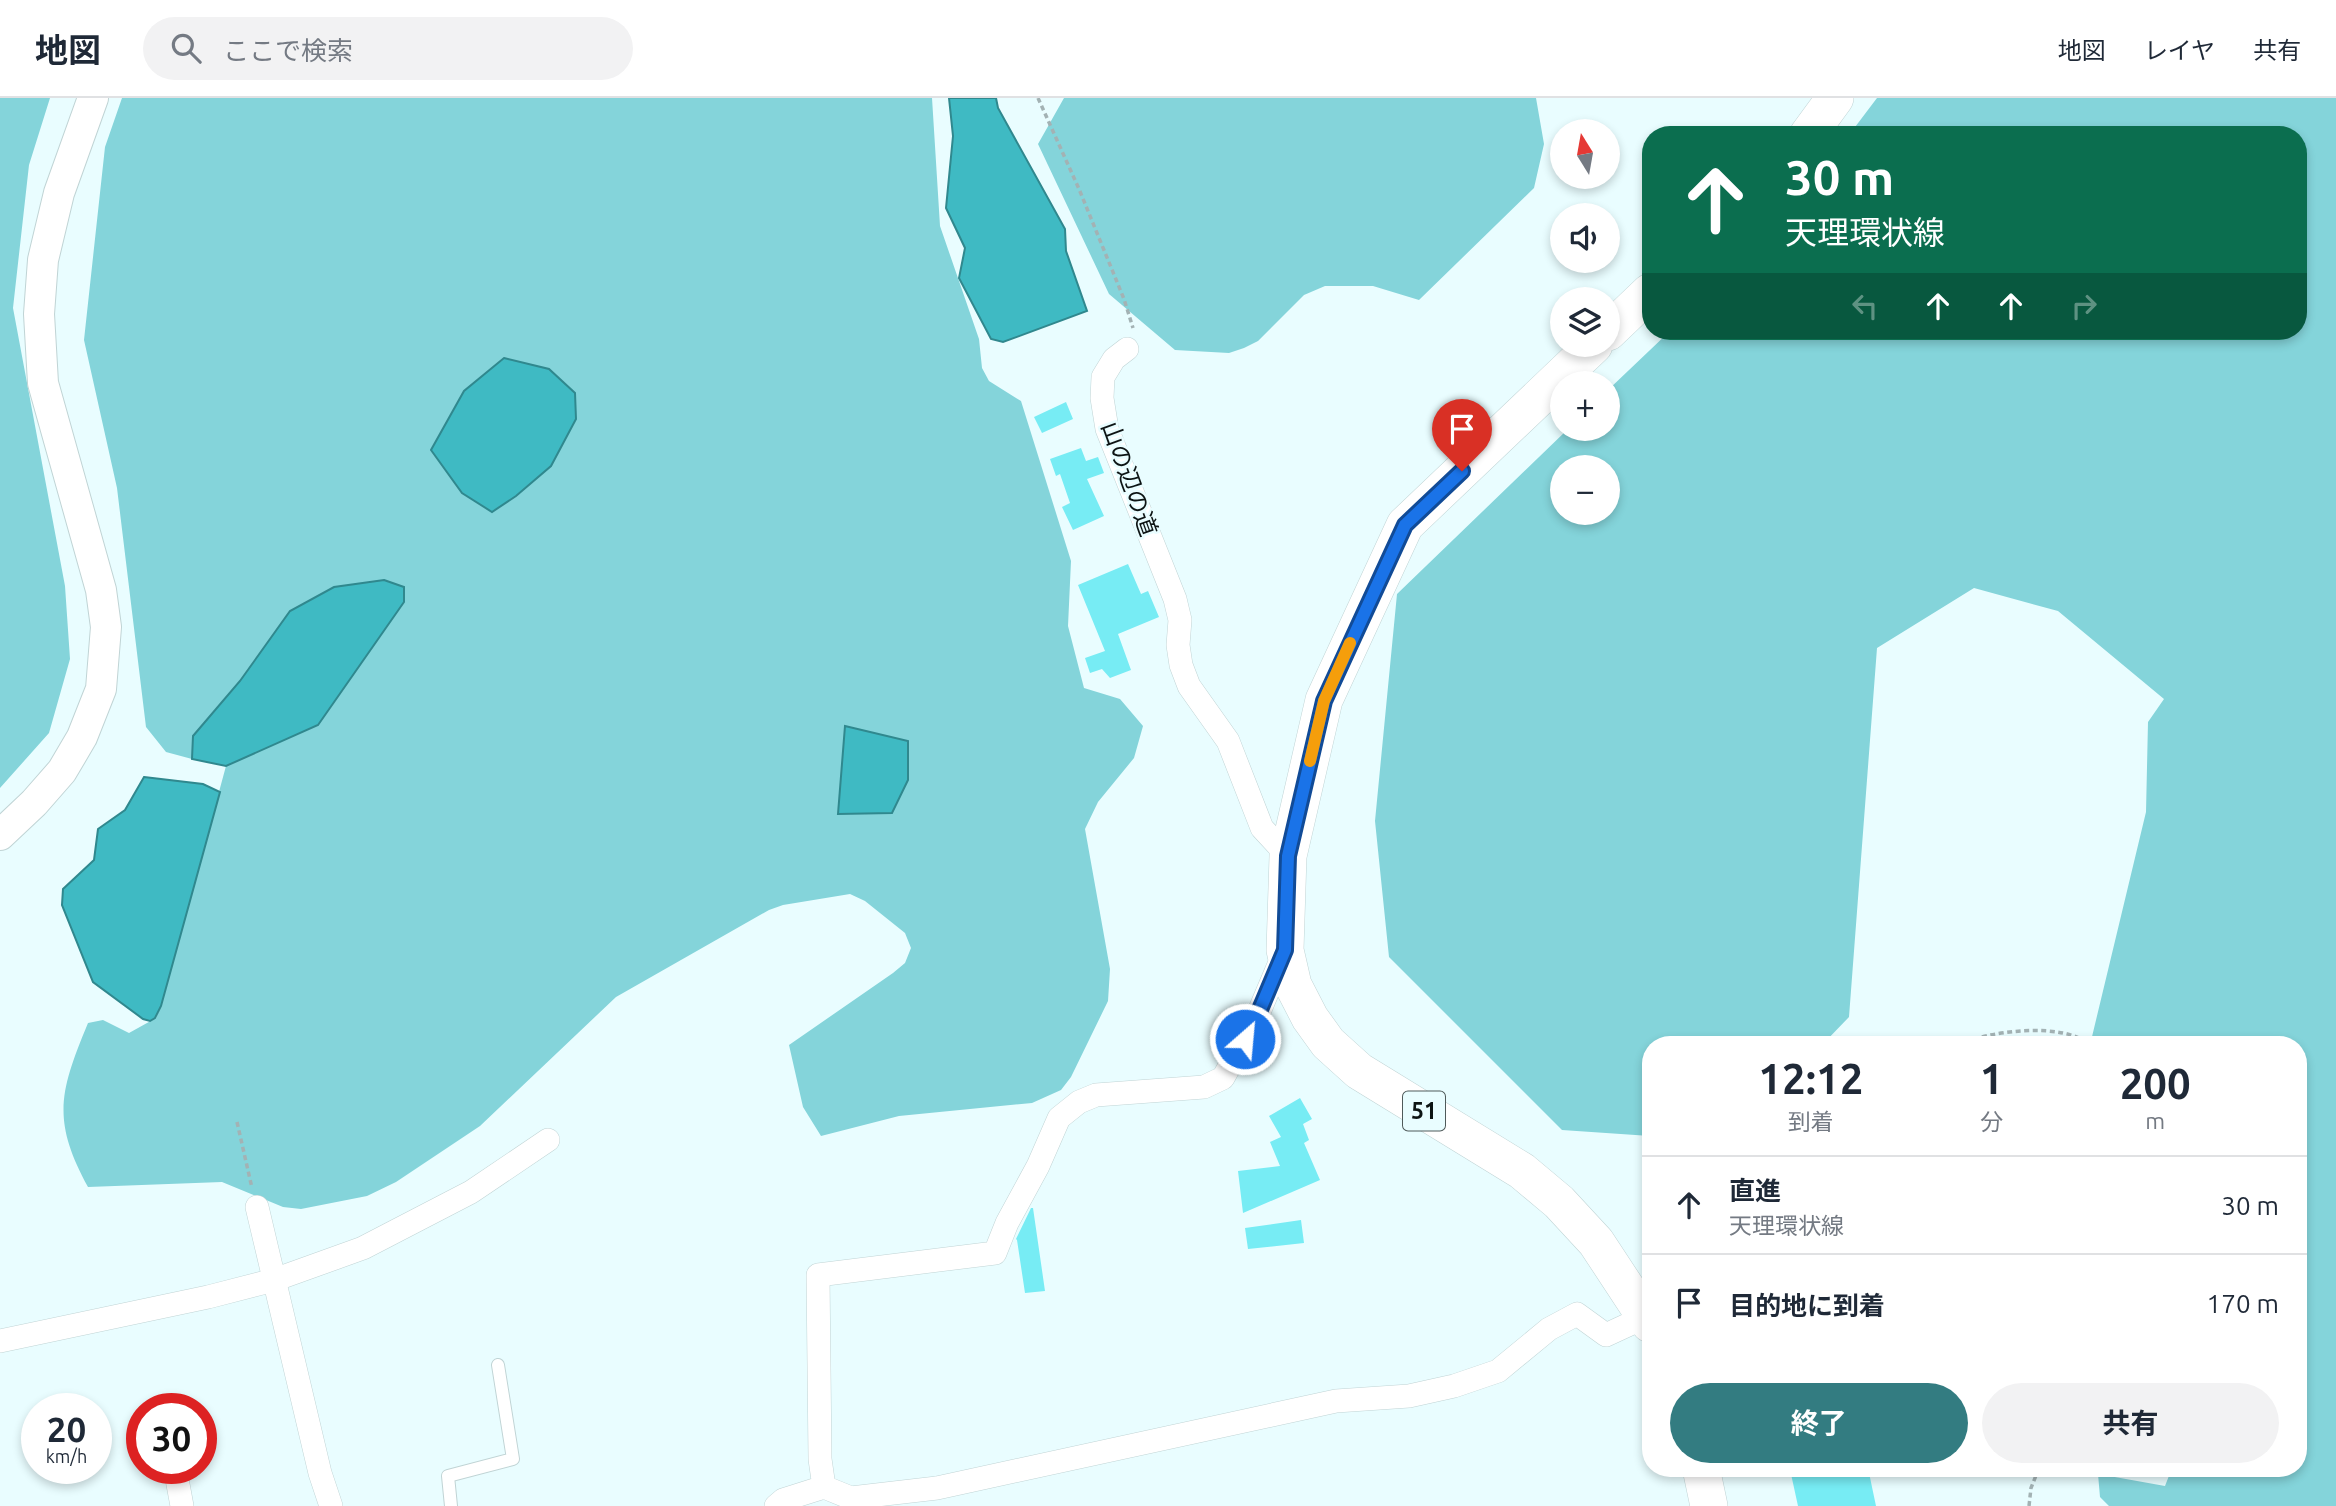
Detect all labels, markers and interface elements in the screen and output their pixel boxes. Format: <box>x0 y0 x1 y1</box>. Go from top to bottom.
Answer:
search box <box>143 17 633 80</box>
icon: search <box>167 29 205 67</box>
text: 地図 <box>35 31 101 68</box>
text: ここで検索 <box>223 36 353 65</box>
text: 地図 <box>2058 37 2106 64</box>
text: レイヤ <box>2144 37 2215 64</box>
text: 共有 <box>2253 37 2301 64</box>
north arrow <box>1550 119 1620 189</box>
map controls <box>1550 119 1620 525</box>
text: 30 m <box>1785 149 1894 204</box>
icon: ahead <box>1670 154 1761 245</box>
button: sound <box>1550 203 1620 273</box>
text: 天理環状線 <box>1785 214 1945 250</box>
button: layers <box>1550 287 1620 357</box>
icon: left <box>1846 287 1884 325</box>
icon: ahead <box>1919 287 1957 325</box>
icon: ahead <box>1992 287 2030 325</box>
icon: right <box>2065 287 2103 325</box>
button: + <box>1550 371 1620 441</box>
pin <box>1432 399 1492 471</box>
icon: arrive <box>1443 410 1481 448</box>
street label: 山の辺の道 <box>1096 418 1163 540</box>
button: − <box>1550 455 1620 525</box>
position arrow <box>1208 1002 1282 1076</box>
text: 12:12 <box>1758 1055 1863 1102</box>
text: 1 <box>1980 1055 2003 1102</box>
text: 200 <box>2120 1060 2191 1107</box>
road number: 51 <box>1403 1092 1445 1130</box>
text: m <box>2145 1108 2165 1133</box>
text: 到着 <box>1788 1109 1834 1134</box>
text: 分 <box>1980 1109 2003 1134</box>
text: 直進 <box>1729 1176 1781 1205</box>
icon: ahead <box>1670 1186 1708 1224</box>
text: 30 m <box>2221 1191 2279 1220</box>
text: 天理環状線 <box>1729 1213 1844 1238</box>
icon: arrive <box>1670 1284 1708 1322</box>
text: 170 m <box>2207 1289 2279 1318</box>
text: 目的地に到着 <box>1729 1291 1885 1320</box>
button: 終了 <box>1670 1383 1968 1463</box>
button: 共有 <box>1982 1383 2279 1463</box>
speed limit sign: 30 <box>126 1393 217 1484</box>
text: 20 <box>47 1409 86 1449</box>
text: km/h <box>46 1446 87 1466</box>

